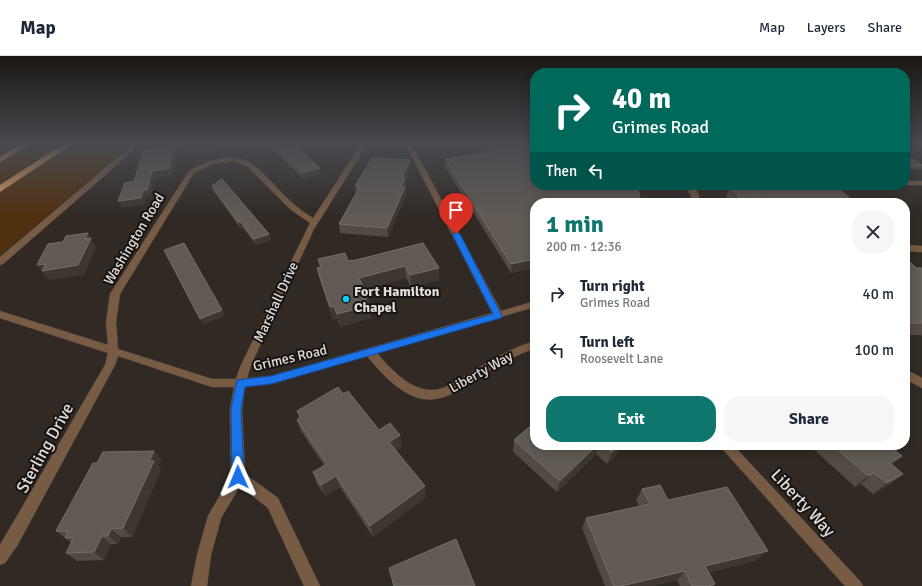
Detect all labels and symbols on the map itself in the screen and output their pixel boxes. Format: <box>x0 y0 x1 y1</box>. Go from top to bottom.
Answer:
street label: Washington Road <box>100 190 168 288</box>
pin <box>439 193 473 234</box>
street label: Marshall Drive <box>250 259 302 345</box>
place label: Fort Hamilton Chapel <box>354 283 440 316</box>
marker: Fort Hamilton Chapel <box>341 294 351 304</box>
street label: Grimes Road <box>251 341 329 375</box>
street label: Liberty Way <box>446 347 516 396</box>
street label: Sterling Drive <box>12 399 78 497</box>
position arrow <box>217 456 259 498</box>
street label: Liberty Way <box>766 465 840 541</box>

